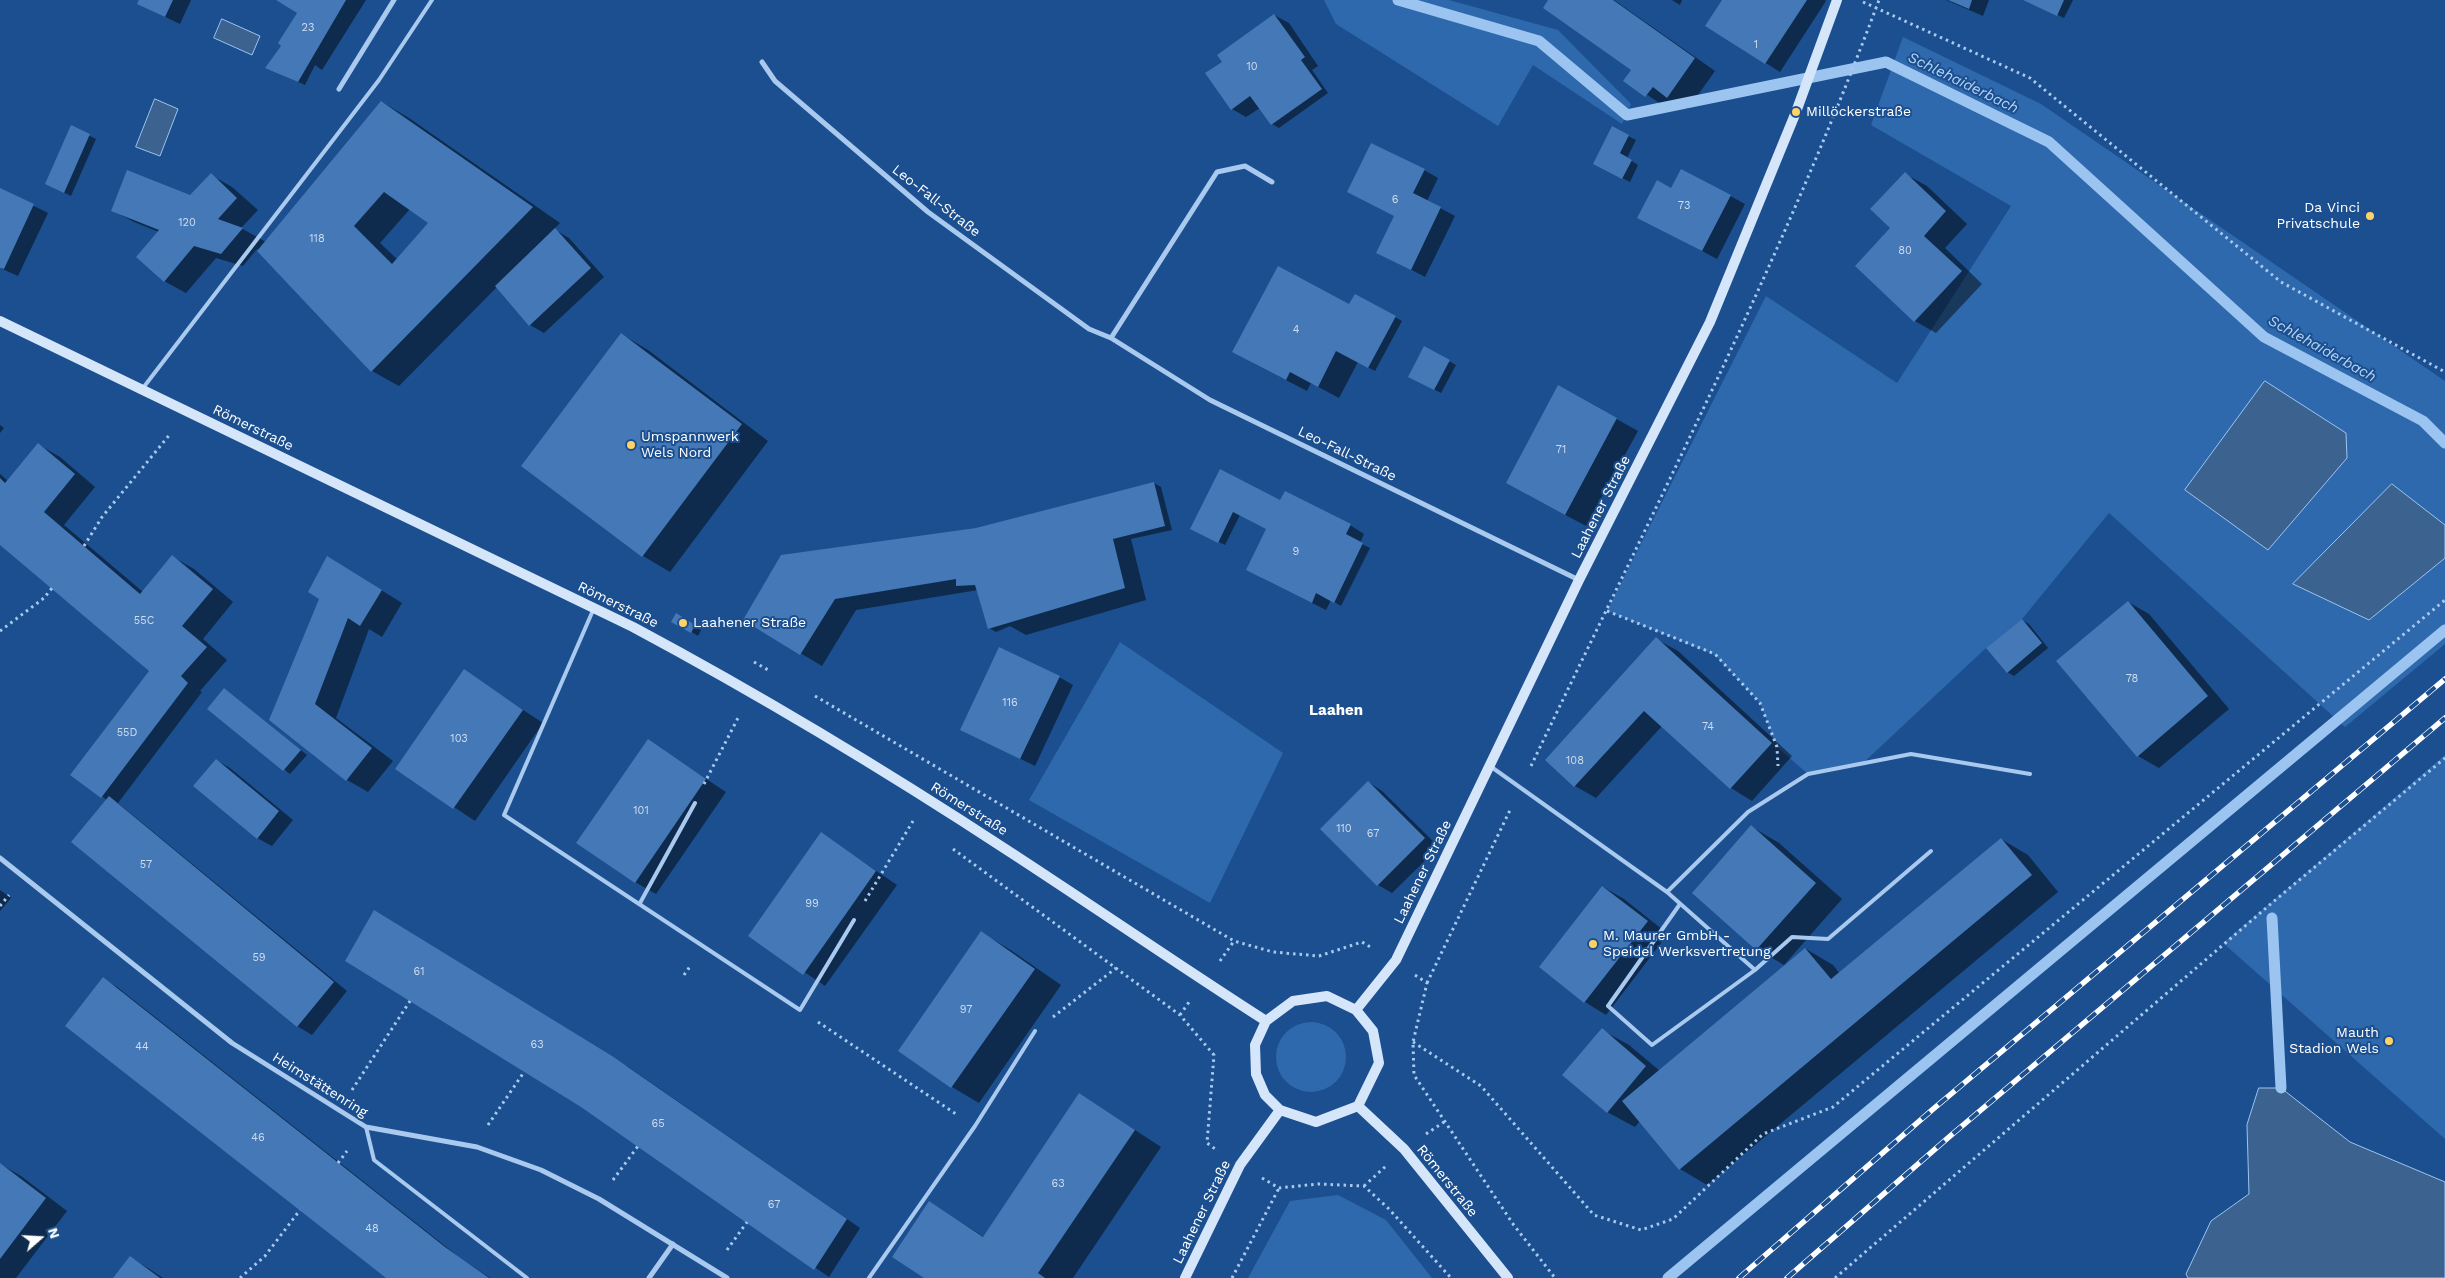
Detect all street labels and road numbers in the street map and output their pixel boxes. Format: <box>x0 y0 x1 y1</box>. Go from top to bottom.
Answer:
street label: Leo-Fall-Straße <box>889 161 983 241</box>
street label: Römerstraße <box>210 401 296 455</box>
street label: Leo-Fall-Straße <box>1295 423 1399 485</box>
street label: Laahener Straße <box>1568 453 1634 561</box>
street label: Römerstraße <box>575 578 661 632</box>
street label: Römerstraße <box>927 779 1011 839</box>
street label: Laahener Straße <box>1391 817 1455 927</box>
street label: Heimstättenring <box>269 1049 371 1121</box>
street label: Römerstraße <box>1413 1142 1481 1220</box>
street label: Laahener Straße <box>1170 1157 1234 1267</box>

